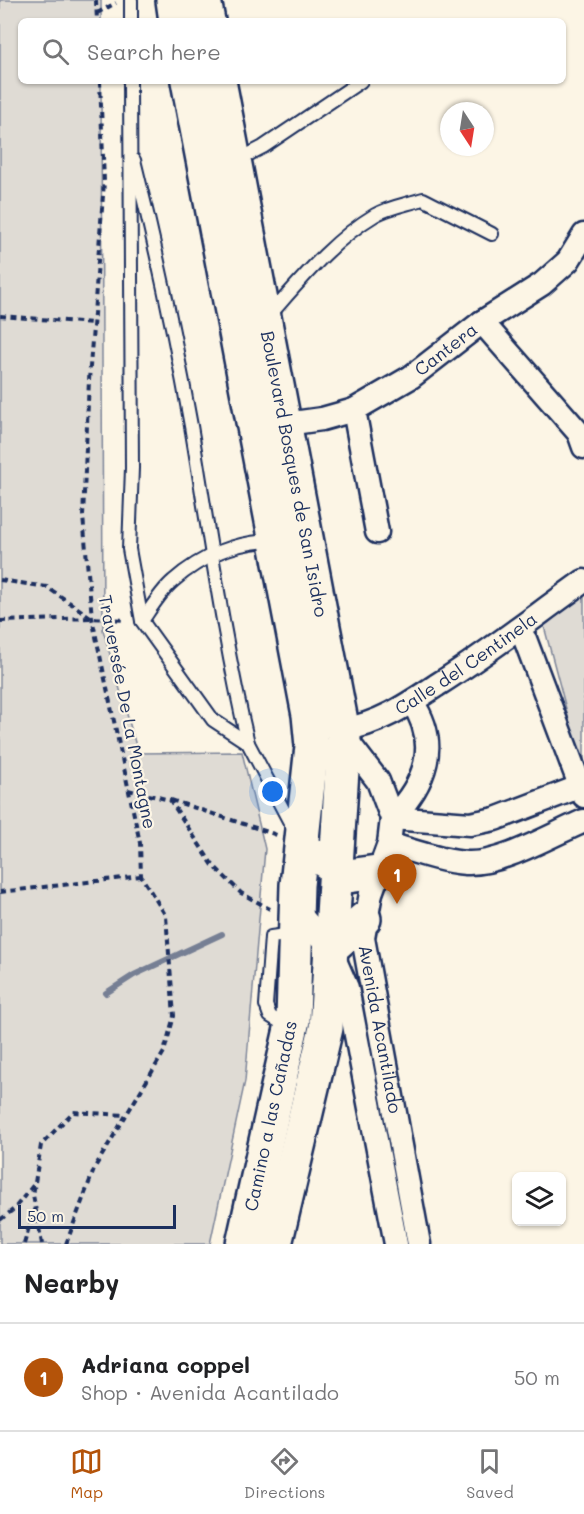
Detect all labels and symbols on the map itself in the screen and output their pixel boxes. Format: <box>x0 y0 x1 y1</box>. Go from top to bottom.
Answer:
north arrow <box>440 102 494 156</box>
street label: Cantera <box>409 317 482 381</box>
street label: Boulevard Bosques de San Isidro <box>256 329 334 619</box>
street label: Traversée De La Montagne <box>93 593 162 831</box>
street label: Calle del Centinela <box>390 606 542 720</box>
your location <box>258 777 287 806</box>
pin: 1 <box>378 854 416 904</box>
street label: Avenida Acantilado <box>354 943 408 1116</box>
street label: Camino a las Cañadas <box>238 1018 302 1213</box>
scale bar <box>18 1202 176 1230</box>

